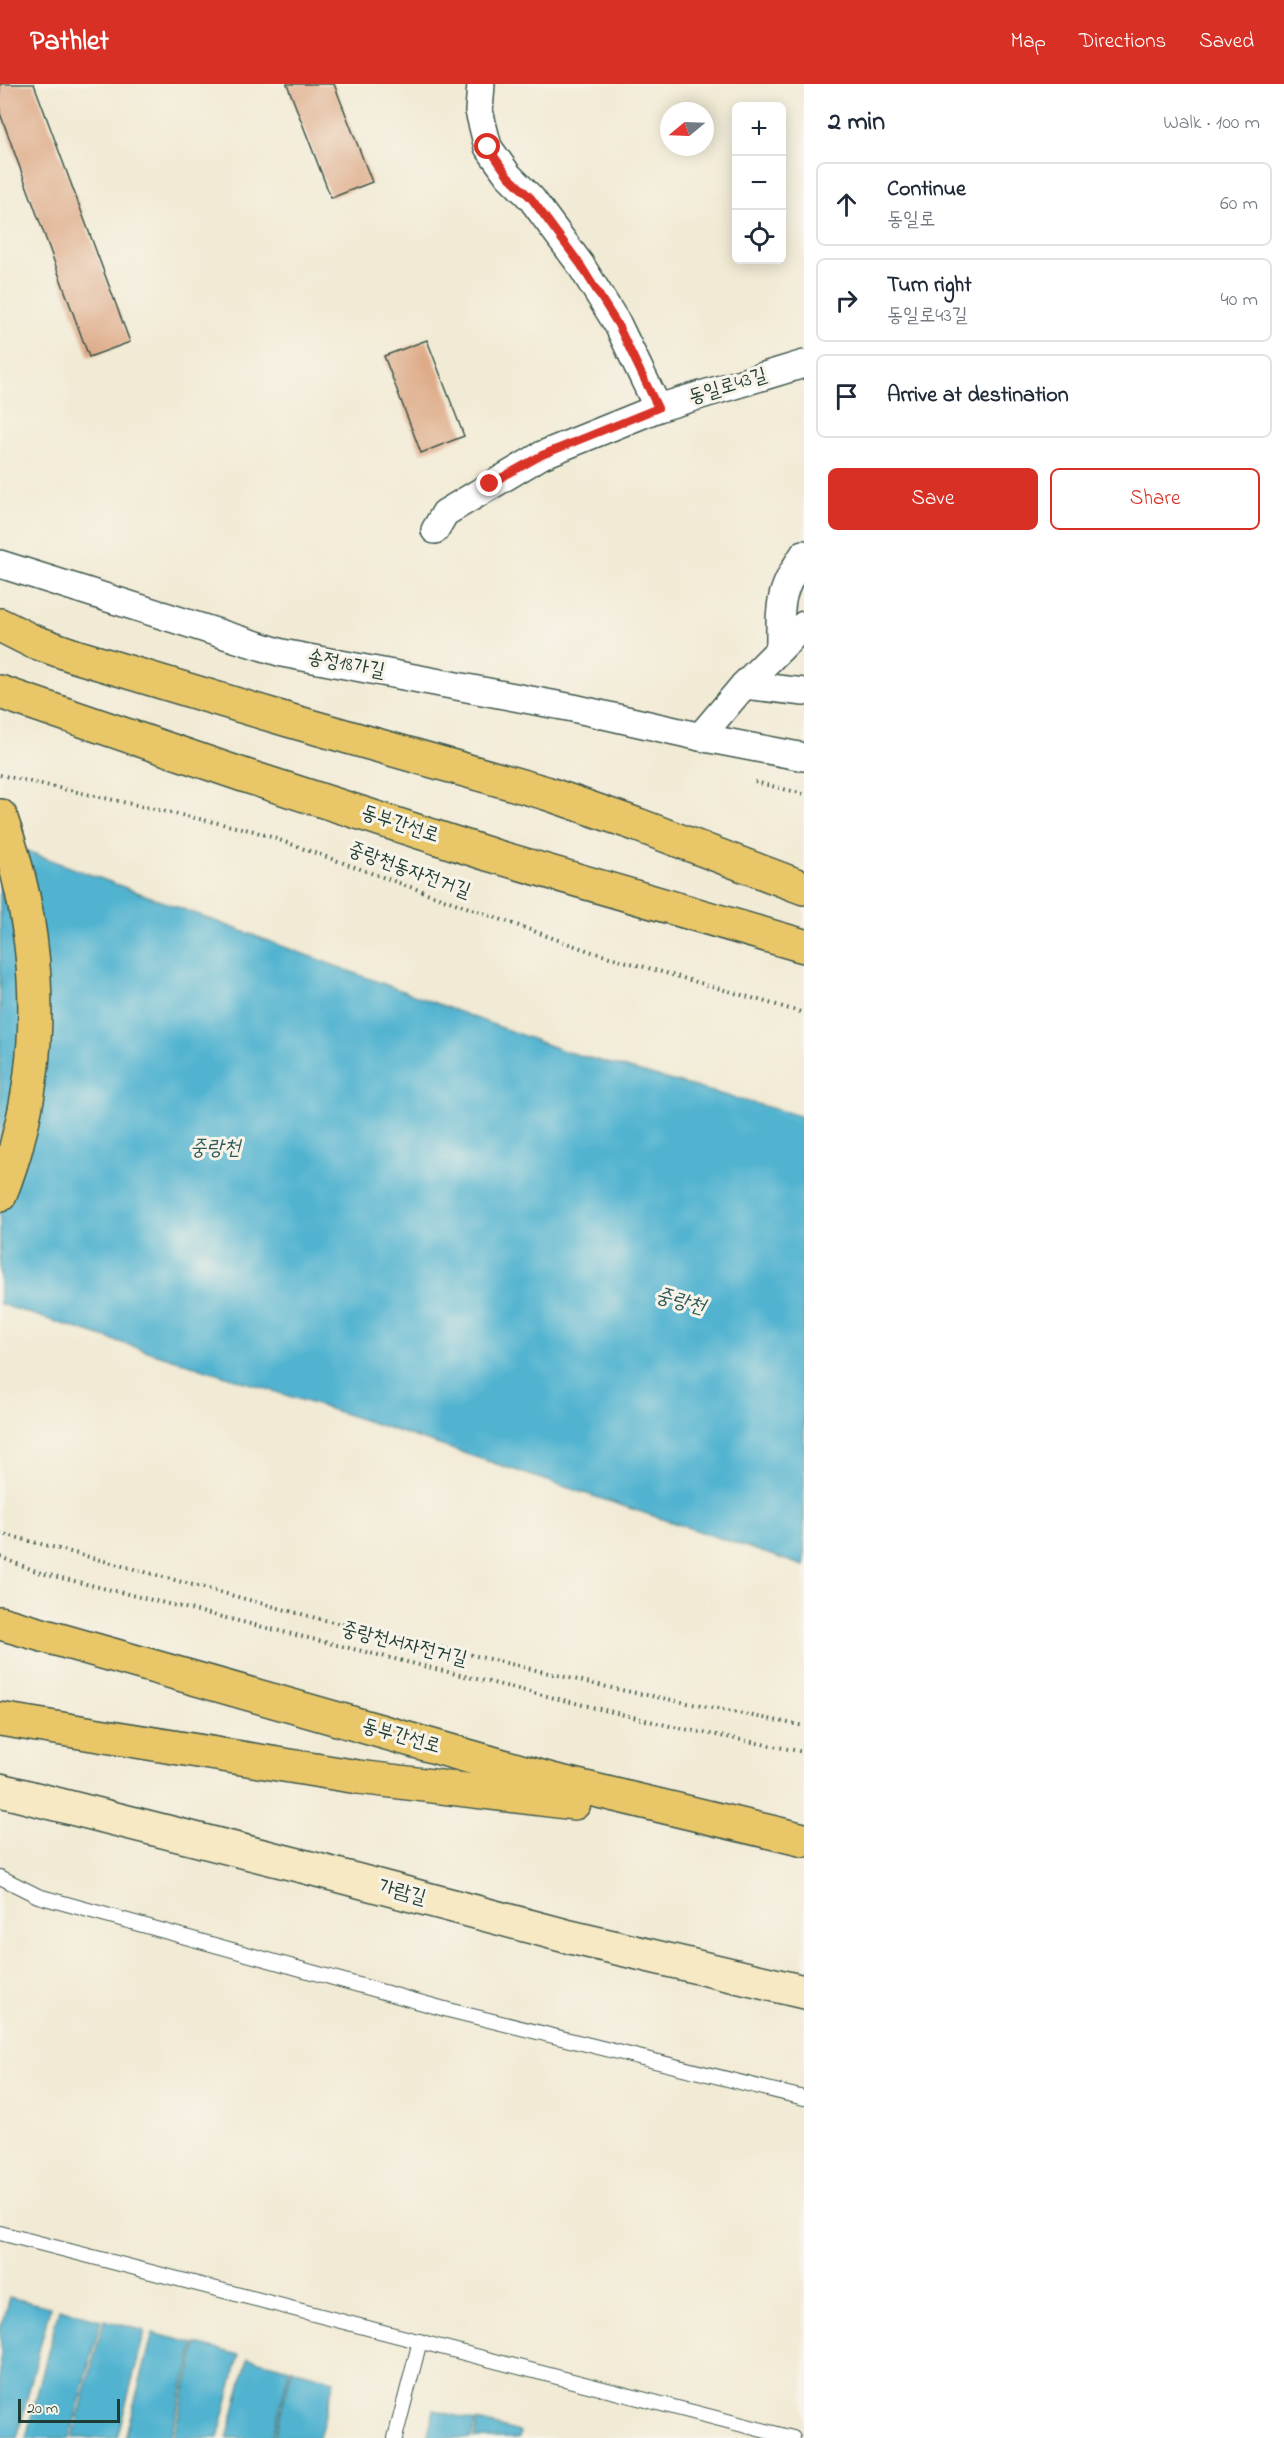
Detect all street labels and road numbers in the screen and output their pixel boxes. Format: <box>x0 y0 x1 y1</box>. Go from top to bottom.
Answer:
street label: 동일로43길 <box>685 361 771 413</box>
street label: 송정18가길 <box>305 643 387 687</box>
street label: 동부간선로 <box>357 799 443 851</box>
street label: 중랑천동자전거길 <box>344 835 474 907</box>
street label: 중랑천서자전거길 <box>338 1615 470 1675</box>
street label: 동부간선로 <box>358 1712 444 1762</box>
street label: 가람길 <box>375 1873 429 1913</box>

